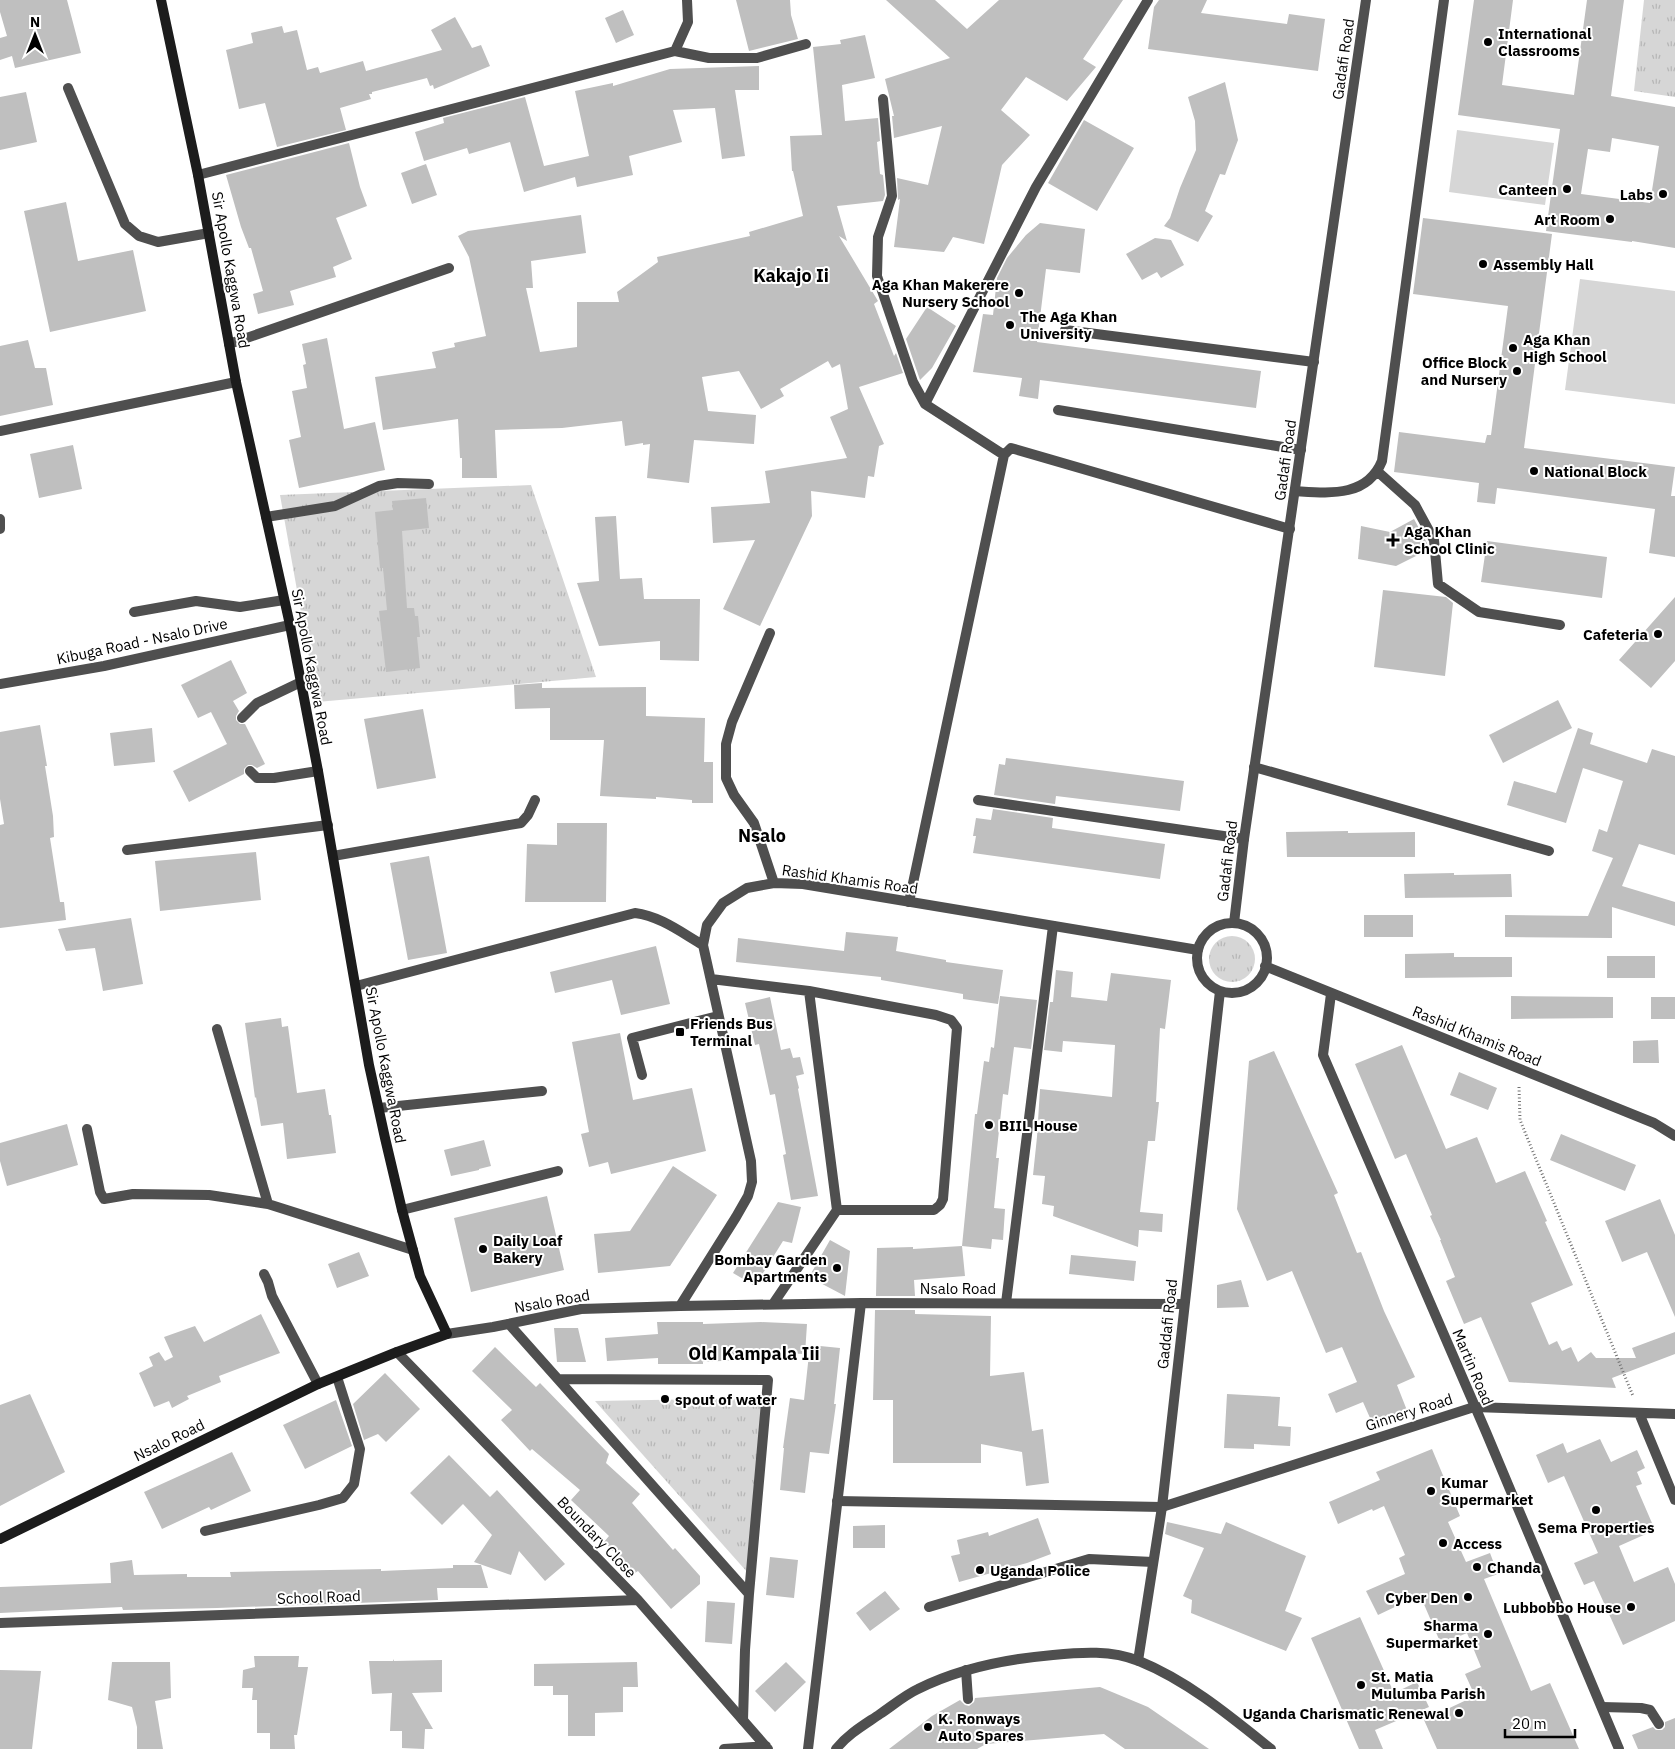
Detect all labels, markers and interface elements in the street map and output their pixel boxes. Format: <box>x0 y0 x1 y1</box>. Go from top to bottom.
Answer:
north arrow <box>10 10 60 60</box>
text: N <box>30 13 40 31</box>
street label: Gadafi Road <box>1328 17 1358 101</box>
place label: International Classrooms <box>1498 24 1592 60</box>
marker: International Classrooms <box>1482 36 1494 48</box>
place label: Canteen <box>1498 180 1557 199</box>
marker: Canteen <box>1561 183 1573 195</box>
place label: Labs <box>1620 185 1653 204</box>
marker: Labs <box>1657 188 1669 200</box>
street label: Sir Apollo Kaggwa Road <box>208 190 254 350</box>
place label: Art Room <box>1534 210 1600 229</box>
marker: Art Room <box>1604 213 1616 225</box>
place label: Assembly Hall <box>1493 255 1594 274</box>
marker: Assembly Hall <box>1477 258 1489 270</box>
district label: Kakajo Ii <box>753 264 829 287</box>
place label: Aga Khan Makerere Nursery School <box>872 275 1009 311</box>
marker: Aga Khan Makerere Nursery School <box>1013 287 1025 299</box>
place label: The Aga Khan University <box>1020 307 1117 343</box>
marker: The Aga Khan University <box>1004 319 1016 331</box>
place label: Aga Khan High School <box>1523 330 1607 366</box>
marker: Aga Khan High School <box>1507 342 1519 354</box>
place label: Office Block and Nursery <box>1421 353 1507 389</box>
marker: Office Block and Nursery <box>1511 365 1523 377</box>
street label: Gadafi Road <box>1270 418 1300 502</box>
place label: National Block <box>1544 462 1647 481</box>
marker: National Block <box>1528 465 1540 477</box>
place label: Aga Khan School Clinic <box>1404 522 1495 558</box>
marker: Aga Khan School Clinic <box>1386 533 1400 547</box>
street label: Sir Apollo Kaggwa Road <box>288 587 336 747</box>
street label: Kibuga Road - Nsalo Drive <box>55 614 229 668</box>
place label: Cafeteria <box>1583 625 1648 644</box>
marker: Cafeteria <box>1652 628 1664 640</box>
street label: Gadafi Road <box>1213 819 1241 903</box>
district label: Nsalo <box>738 824 786 847</box>
street label: Rashid Khamis Road <box>781 860 919 898</box>
street label: Sir Apollo Kaggwa Road <box>362 985 410 1145</box>
street label: Rashid Khamis Road <box>1410 1001 1544 1071</box>
place label: Friends Bus Terminal <box>690 1014 773 1050</box>
marker: Friends Bus Terminal <box>674 1026 686 1038</box>
place label: BIIL House <box>999 1116 1078 1135</box>
marker: BIIL House <box>983 1119 995 1131</box>
place label: Daily Loaf Bakery <box>493 1231 563 1267</box>
marker: Daily Loaf Bakery <box>477 1243 489 1255</box>
place label: Bombay Garden Apartments <box>714 1250 827 1286</box>
marker: Bombay Garden Apartments <box>831 1262 843 1274</box>
street label: Gaddafi Road <box>1153 1278 1181 1370</box>
street label: Nsalo Road <box>920 1279 996 1298</box>
street label: Nsalo Road <box>513 1285 591 1317</box>
street label: Martin Road <box>1448 1326 1498 1408</box>
district label: Old Kampala Iii <box>688 1342 820 1365</box>
street label: Ginnery Road <box>1363 1389 1455 1435</box>
place label: spout of water <box>675 1390 777 1409</box>
marker: spout of water <box>659 1393 671 1405</box>
street label: Nsalo Road <box>130 1415 208 1465</box>
place label: Kumar Supermarket <box>1441 1473 1534 1509</box>
marker: Kumar Supermarket <box>1425 1485 1437 1497</box>
street label: Boundary Close <box>553 1492 641 1582</box>
marker: Sema Properties <box>1590 1504 1602 1516</box>
place label: Sema Properties <box>1537 1518 1655 1537</box>
place label: Access <box>1453 1534 1503 1553</box>
marker: Access <box>1437 1537 1449 1549</box>
place label: Chanda <box>1487 1558 1541 1577</box>
place label: Uganda Police <box>990 1561 1090 1580</box>
marker: Chanda <box>1471 1561 1483 1573</box>
marker: Uganda Police <box>974 1564 986 1576</box>
street label: School Road <box>277 1586 361 1608</box>
place label: Cyber Den <box>1385 1588 1458 1607</box>
marker: Cyber Den <box>1462 1591 1474 1603</box>
place label: Lubbobbo House <box>1503 1598 1621 1617</box>
marker: Lubbobbo House <box>1625 1601 1637 1613</box>
place label: Sharma Supermarket <box>1386 1616 1478 1652</box>
marker: Sharma Supermarket <box>1482 1628 1494 1640</box>
place label: St. Matia Mulumba Parish <box>1371 1667 1485 1703</box>
marker: St. Matia Mulumba Parish <box>1355 1679 1367 1691</box>
place label: Uganda Charismatic Renewal <box>1242 1704 1449 1723</box>
scale bar <box>1505 1706 1575 1738</box>
marker: Uganda Charismatic Renewal <box>1453 1707 1465 1719</box>
place label: K. Ronways Auto Spares <box>938 1709 1024 1745</box>
text: 20 m <box>1512 1714 1547 1733</box>
marker: K. Ronways Auto Spares <box>922 1721 934 1733</box>

